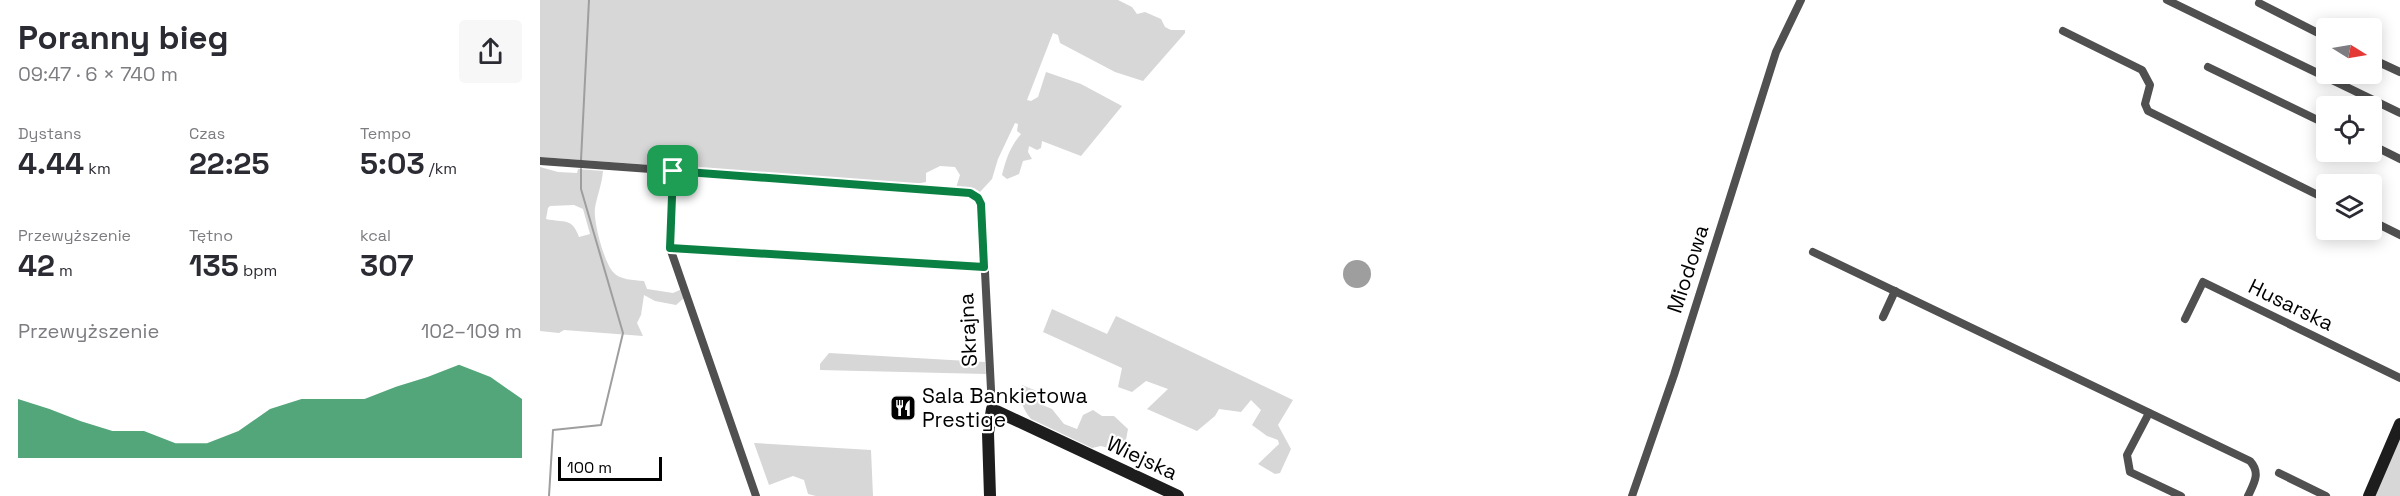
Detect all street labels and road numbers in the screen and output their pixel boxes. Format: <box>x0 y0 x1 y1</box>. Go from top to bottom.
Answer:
street label: Miodowa <box>1661 221 1714 316</box>
street label: Husarska <box>2244 272 2338 337</box>
street label: Skrajna <box>952 292 983 368</box>
street label: Wiejska <box>1102 429 1182 486</box>

